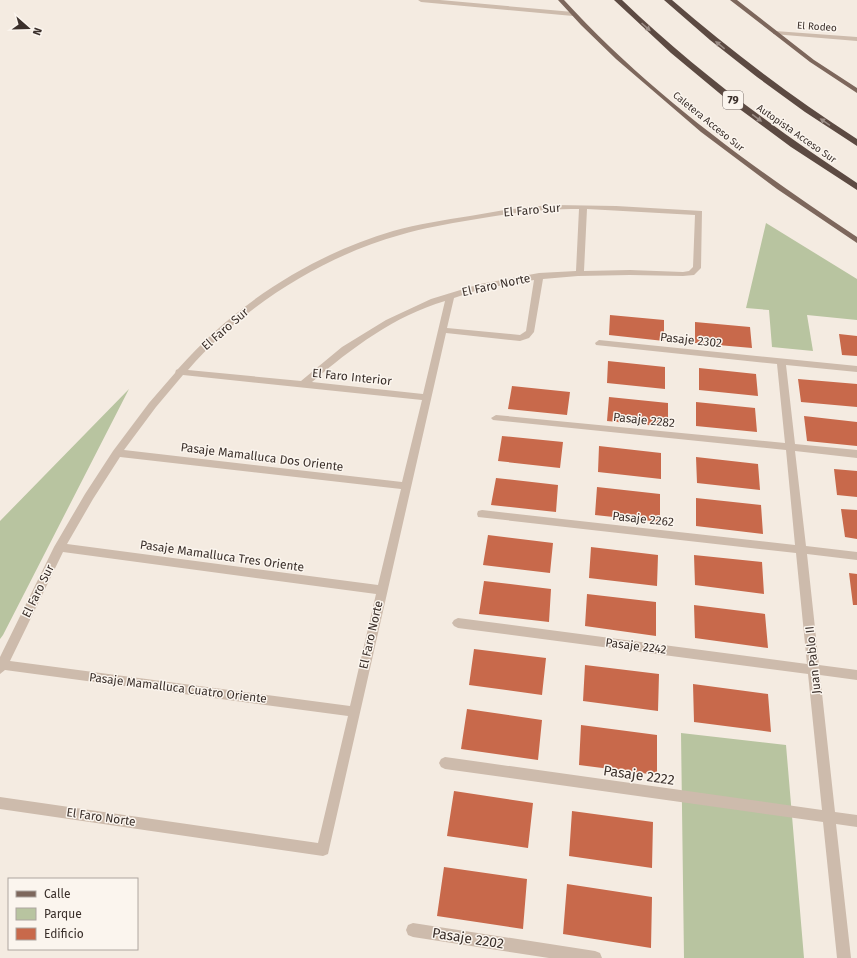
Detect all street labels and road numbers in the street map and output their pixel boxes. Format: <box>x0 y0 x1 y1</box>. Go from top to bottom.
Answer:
street label: El Rodeo <box>797 20 837 34</box>
street label: Caletera Acceso Sur <box>670 89 747 154</box>
road number: 79 <box>723 91 743 109</box>
street label: Autopista Acceso Sur <box>754 102 839 166</box>
street label: El Faro Sur <box>503 200 562 219</box>
street label: El Faro Norte <box>460 271 532 299</box>
street label: El Faro Sur <box>199 305 252 353</box>
street label: Pasaje 2302 <box>659 330 723 350</box>
street label: El Faro Interior <box>311 366 393 388</box>
street label: Pasaje 2282 <box>612 410 676 430</box>
street label: Pasaje Mamalluca Dos Oriente <box>180 440 344 474</box>
street label: Pasaje 2262 <box>612 509 675 529</box>
street label: Pasaje Mamalluca Tres Oriente <box>139 538 305 574</box>
street label: El Faro Sur <box>19 562 57 620</box>
street label: El Faro Norte <box>356 599 386 671</box>
street label: Juan Pablo II <box>802 625 824 695</box>
street label: Pasaje 2242 <box>605 635 667 657</box>
street label: Pasaje Mamalluca Cuatro Oriente <box>88 670 268 706</box>
street label: Pasaje 2222 <box>602 762 676 789</box>
street label: El Faro Norte <box>65 805 137 829</box>
street label: Pasaje 2202 <box>431 924 505 953</box>

